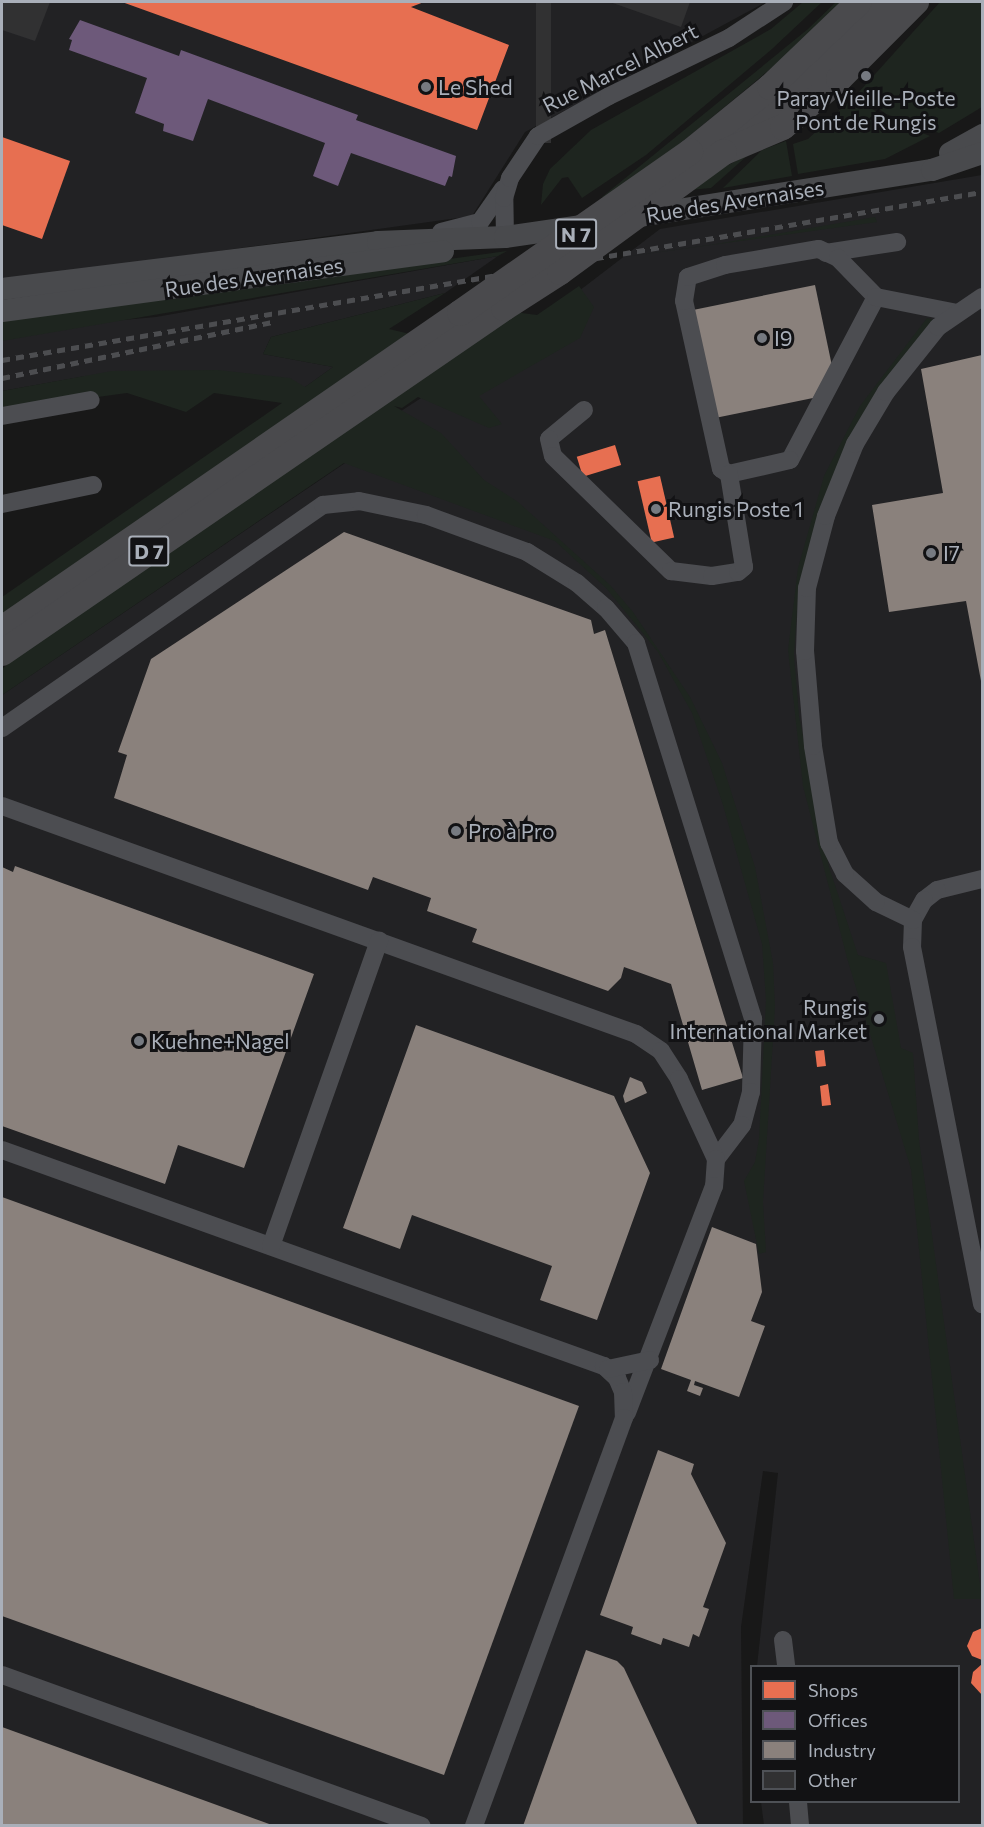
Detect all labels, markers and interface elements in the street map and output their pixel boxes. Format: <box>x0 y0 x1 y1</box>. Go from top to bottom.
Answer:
street label: Rue Marcel Albert <box>538 18 702 118</box>
marker: Paray Vieille-Poste Pont de Rungis <box>859 69 873 83</box>
place label: Le Shed <box>438 74 513 100</box>
marker: Le Shed <box>419 80 433 94</box>
place label: Paray Vieille-Poste Pont de Rungis <box>776 85 956 135</box>
street label: Rue des Avernaises <box>644 174 826 228</box>
road number: N 7 <box>555 217 597 251</box>
street label: Rue des Avernaises <box>163 252 345 302</box>
place label: I9 <box>774 325 793 351</box>
marker: I9 <box>755 331 769 345</box>
place label: Rungis Poste 1 <box>668 496 803 522</box>
marker: Rungis Poste 1 <box>649 502 663 516</box>
road number: D 7 <box>128 534 170 568</box>
place label: I7 <box>943 540 960 566</box>
marker: I7 <box>924 546 938 560</box>
place label: Pro à Pro <box>468 818 554 844</box>
marker: Pro à Pro <box>449 824 463 838</box>
place label: Rungis International Market <box>670 994 867 1044</box>
marker: Rungis International Market <box>872 1012 886 1026</box>
place label: Kuehne+Nagel <box>151 1028 290 1054</box>
marker: Kuehne+Nagel <box>132 1034 146 1048</box>
legend <box>750 1665 960 1803</box>
text: Shops <box>808 1679 858 1701</box>
text: Offices <box>808 1709 868 1731</box>
text: Industry <box>808 1739 876 1761</box>
text: Other <box>808 1769 857 1791</box>

